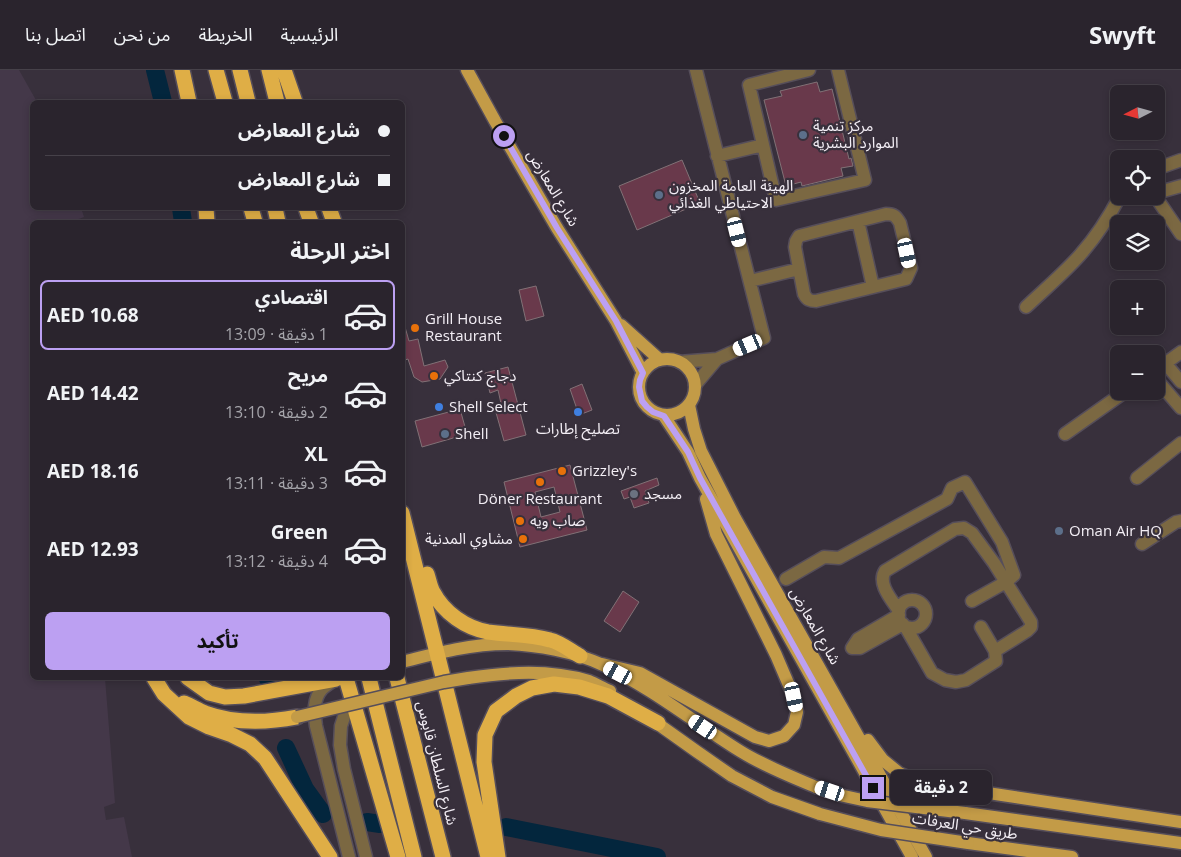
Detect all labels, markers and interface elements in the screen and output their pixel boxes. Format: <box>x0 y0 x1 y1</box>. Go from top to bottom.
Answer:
text: Swyft <box>1089 18 1156 51</box>
text: اتصل بنا <box>25 22 86 46</box>
text: من نحن <box>114 22 171 46</box>
text: الخريطة <box>199 22 252 46</box>
text: الرئيسية <box>280 22 338 46</box>
north arrow <box>1110 85 1165 140</box>
map controls <box>1110 85 1165 400</box>
place label: مركز تنمية الموارد البشرية <box>813 115 899 152</box>
text: شارع المعارض <box>238 117 360 143</box>
route start <box>493 125 515 147</box>
marker: مركز تنمية الموارد البشرية <box>797 129 809 141</box>
street label: شارع المعارض <box>521 145 585 231</box>
button: locate <box>1110 150 1165 205</box>
text: شارع المعارض <box>238 166 360 192</box>
place label: الهيئة العامة المخزون الاحتياطي الغذائي <box>669 175 793 214</box>
marker: الهيئة العامة المخزون الاحتياطي الغذائي <box>653 189 665 201</box>
button: layers <box>1110 215 1165 270</box>
car <box>726 216 747 248</box>
text: اختر الرحلة <box>290 235 390 265</box>
car <box>896 237 917 269</box>
button: + <box>1110 280 1165 335</box>
text: اقتصادي <box>255 284 328 310</box>
icon: car <box>343 293 388 338</box>
text: AED 10.68 <box>47 302 139 328</box>
place label: Grill House Restaurant <box>425 308 502 345</box>
marker: Grill House Restaurant <box>409 322 421 334</box>
text: 1 دقيقة · 13:09 <box>225 323 328 345</box>
car <box>731 332 764 358</box>
button: − <box>1110 345 1165 400</box>
text: مريح <box>288 362 328 388</box>
place label: دجاج كنتاكي <box>444 365 516 388</box>
marker: دجاج كنتاكي <box>428 370 440 382</box>
icon: car <box>343 371 388 416</box>
text: AED 14.42 <box>47 380 139 406</box>
place label: Shell Select <box>449 396 528 416</box>
text: 2 دقيقة · 13:10 <box>225 401 328 423</box>
marker: Shell Select <box>433 401 445 413</box>
marker: تصليح إطارات <box>572 406 584 418</box>
place label: تصليح إطارات <box>536 418 620 441</box>
place label: Shell <box>455 423 488 443</box>
marker: Shell <box>439 428 451 440</box>
text: XL <box>305 441 328 467</box>
icon: car <box>343 449 388 494</box>
text: AED 18.16 <box>47 458 139 484</box>
place label: Grizzley's <box>572 460 637 480</box>
marker: Grizzley's <box>556 465 568 477</box>
text: 3 دقيقة · 13:11 <box>225 472 328 494</box>
marker: Döner Restaurant <box>534 476 546 488</box>
place label: مسجد <box>644 483 682 503</box>
place label: Döner Restaurant <box>478 488 602 508</box>
marker: مسجد <box>628 488 640 500</box>
place label: صاب ويه <box>530 510 585 530</box>
marker: صاب ويه <box>514 515 526 527</box>
text: Green <box>271 519 328 545</box>
place label: Oman Air HQ <box>1069 520 1162 540</box>
marker: Oman Air HQ <box>1053 525 1065 537</box>
icon: car <box>343 527 388 572</box>
place label: مشاوي المدنية <box>425 528 513 550</box>
marker: مشاوي المدنية <box>517 533 529 545</box>
text: AED 12.93 <box>47 536 139 562</box>
text: 4 دقيقة · 13:12 <box>225 550 328 572</box>
street label: شارع المعارض <box>783 583 846 669</box>
button: تأكيد <box>45 612 390 670</box>
car <box>601 659 634 687</box>
car <box>783 681 804 713</box>
street label: شارع السلطان قابوس <box>410 699 463 828</box>
car <box>686 712 719 742</box>
callout: 2 دقيقة <box>890 770 993 806</box>
text: 2 دقيقة <box>914 776 968 798</box>
route end <box>862 777 884 799</box>
car <box>813 779 846 803</box>
street label: طريق حي العرفات <box>911 807 1019 846</box>

